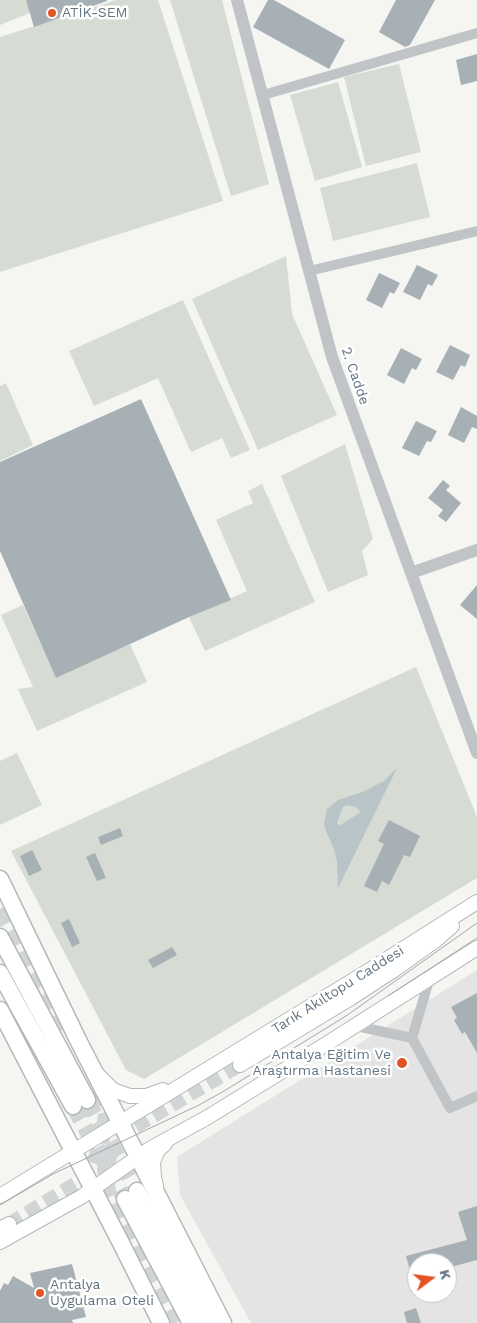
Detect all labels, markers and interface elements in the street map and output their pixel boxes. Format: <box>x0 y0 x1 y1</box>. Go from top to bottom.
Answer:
place label: ATİK-SEM <box>62 5 128 21</box>
marker: ATİK-SEM <box>46 7 58 19</box>
street label: 2. Cadde <box>337 345 373 407</box>
street label: Tarık Akıltopu Caddesi <box>269 942 407 1038</box>
place label: Antalya Eğitim Ve Araştırma Hastanesi <box>252 1047 391 1080</box>
marker: Antalya Eğitim Ve Araştırma Hastanesi <box>395 1056 409 1070</box>
north arrow <box>407 1253 457 1303</box>
text: K <box>437 1268 455 1281</box>
place label: Antalya Uygulama Oteli <box>50 1277 154 1310</box>
marker: Antalya Uygulama Oteli <box>34 1287 46 1299</box>

